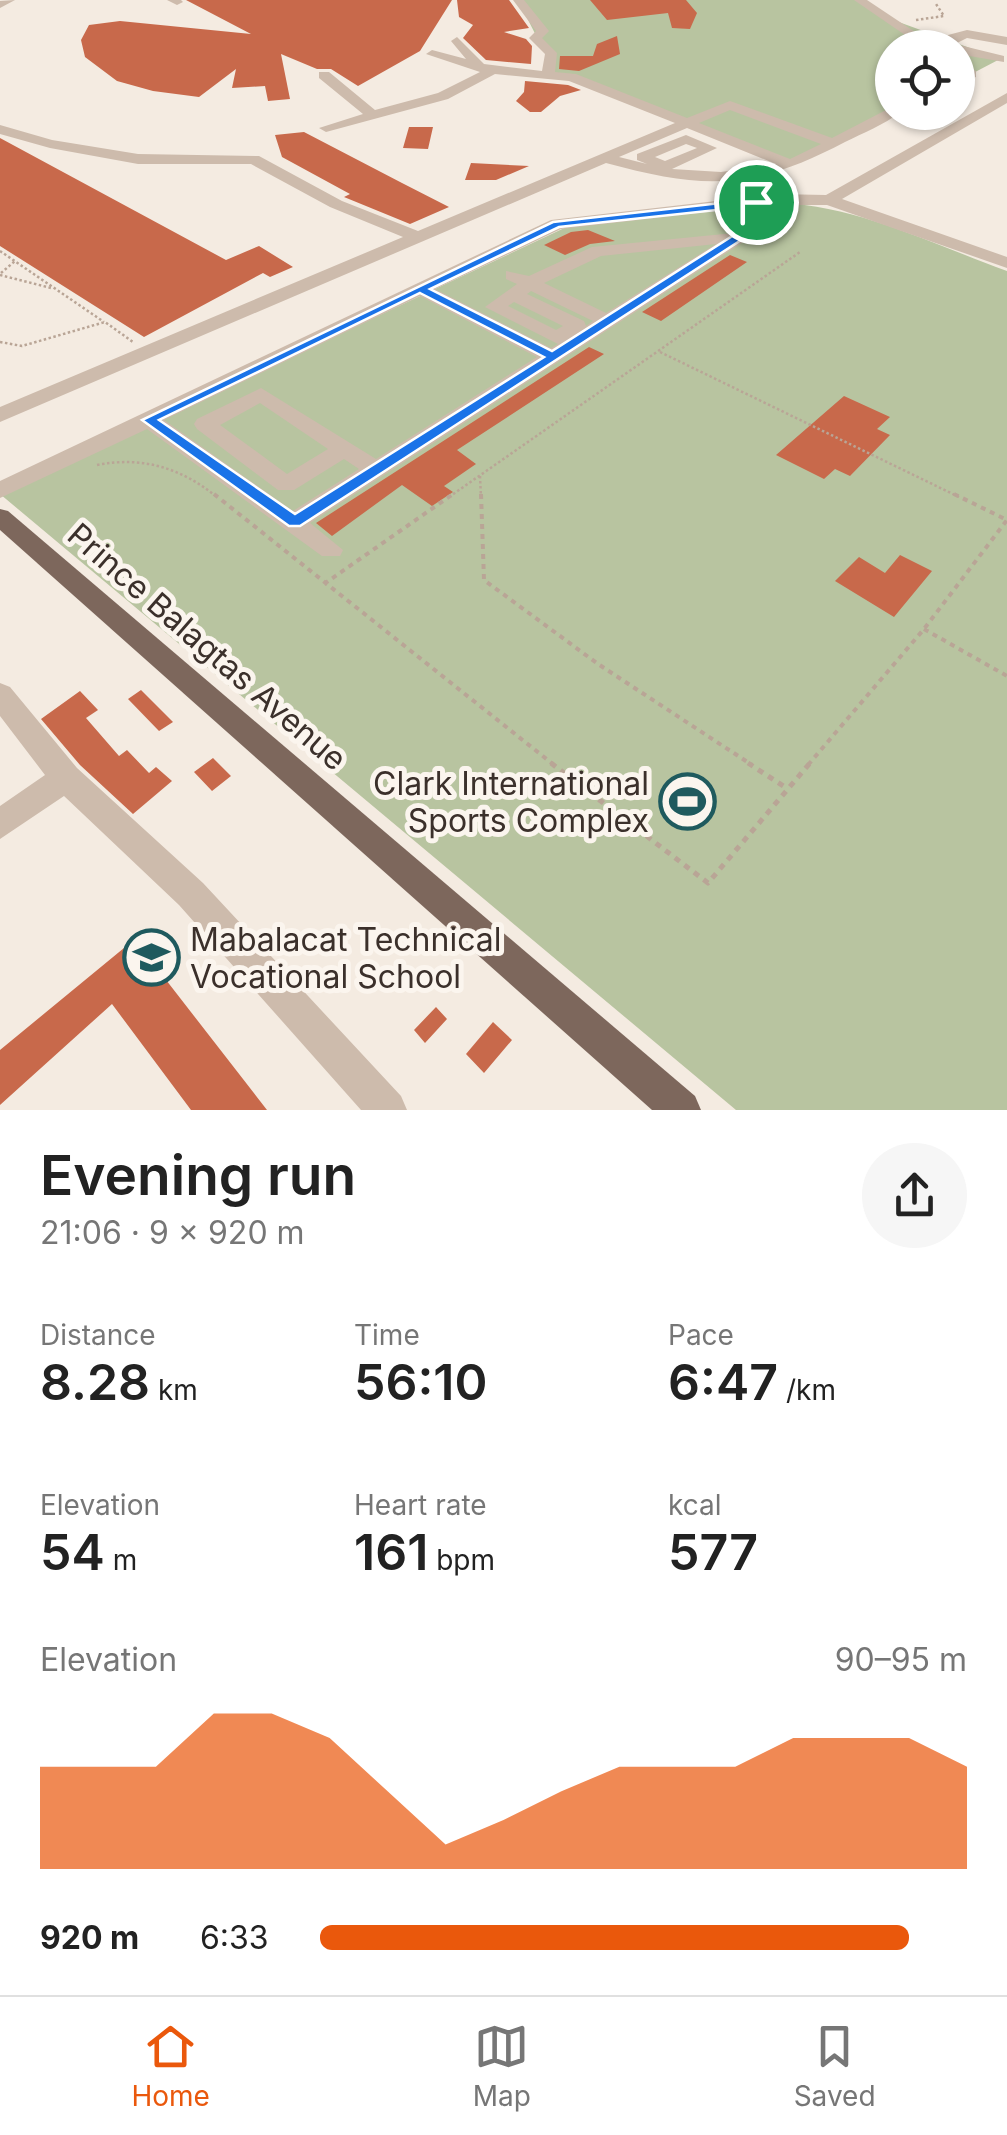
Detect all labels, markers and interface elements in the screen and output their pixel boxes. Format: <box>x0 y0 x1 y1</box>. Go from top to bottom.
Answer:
map controls <box>875 30 975 130</box>
button: locate <box>875 30 975 130</box>
pin <box>714 160 799 245</box>
icon: arrive <box>729 175 784 230</box>
street label: Prince Balagtas Avenue <box>60 515 355 778</box>
place label: Clark International Sports Complex <box>373 764 649 840</box>
sports icon: Clark International Sports Complex <box>658 772 718 832</box>
place label: Mabalacat Technical Vocational School <box>190 920 501 996</box>
school or university icon: Mabalacat Technical Vocational School <box>121 928 181 988</box>
text: Evening run <box>40 1142 356 1208</box>
button: share <box>862 1143 967 1248</box>
text: 21:06 · 9 × 920 m <box>40 1213 305 1252</box>
text: Distance <box>40 1318 156 1352</box>
text: Time <box>354 1318 420 1352</box>
text: Pace <box>668 1318 734 1352</box>
text: 8.28 <box>40 1352 150 1412</box>
text: 56:10 <box>354 1352 488 1412</box>
text: 6:47 <box>668 1352 778 1412</box>
text: km <box>150 1373 198 1407</box>
text: /km <box>778 1373 836 1407</box>
text: Elevation <box>40 1488 160 1522</box>
text: Heart rate <box>354 1488 487 1522</box>
text: kcal <box>668 1488 722 1522</box>
text: 54 <box>40 1522 105 1582</box>
text: 161 <box>354 1522 428 1582</box>
text: 577 <box>668 1522 758 1582</box>
text: m <box>105 1543 137 1577</box>
text: bpm <box>428 1543 495 1577</box>
text: Elevation <box>40 1640 177 1679</box>
text: 90–95 m <box>835 1640 967 1679</box>
text: 920 m <box>40 1918 139 1957</box>
text: 6:33 <box>200 1918 269 1957</box>
tab: Home <box>131 2019 210 2113</box>
tab: Map <box>473 2019 531 2113</box>
tab: Saved <box>794 2019 876 2113</box>

